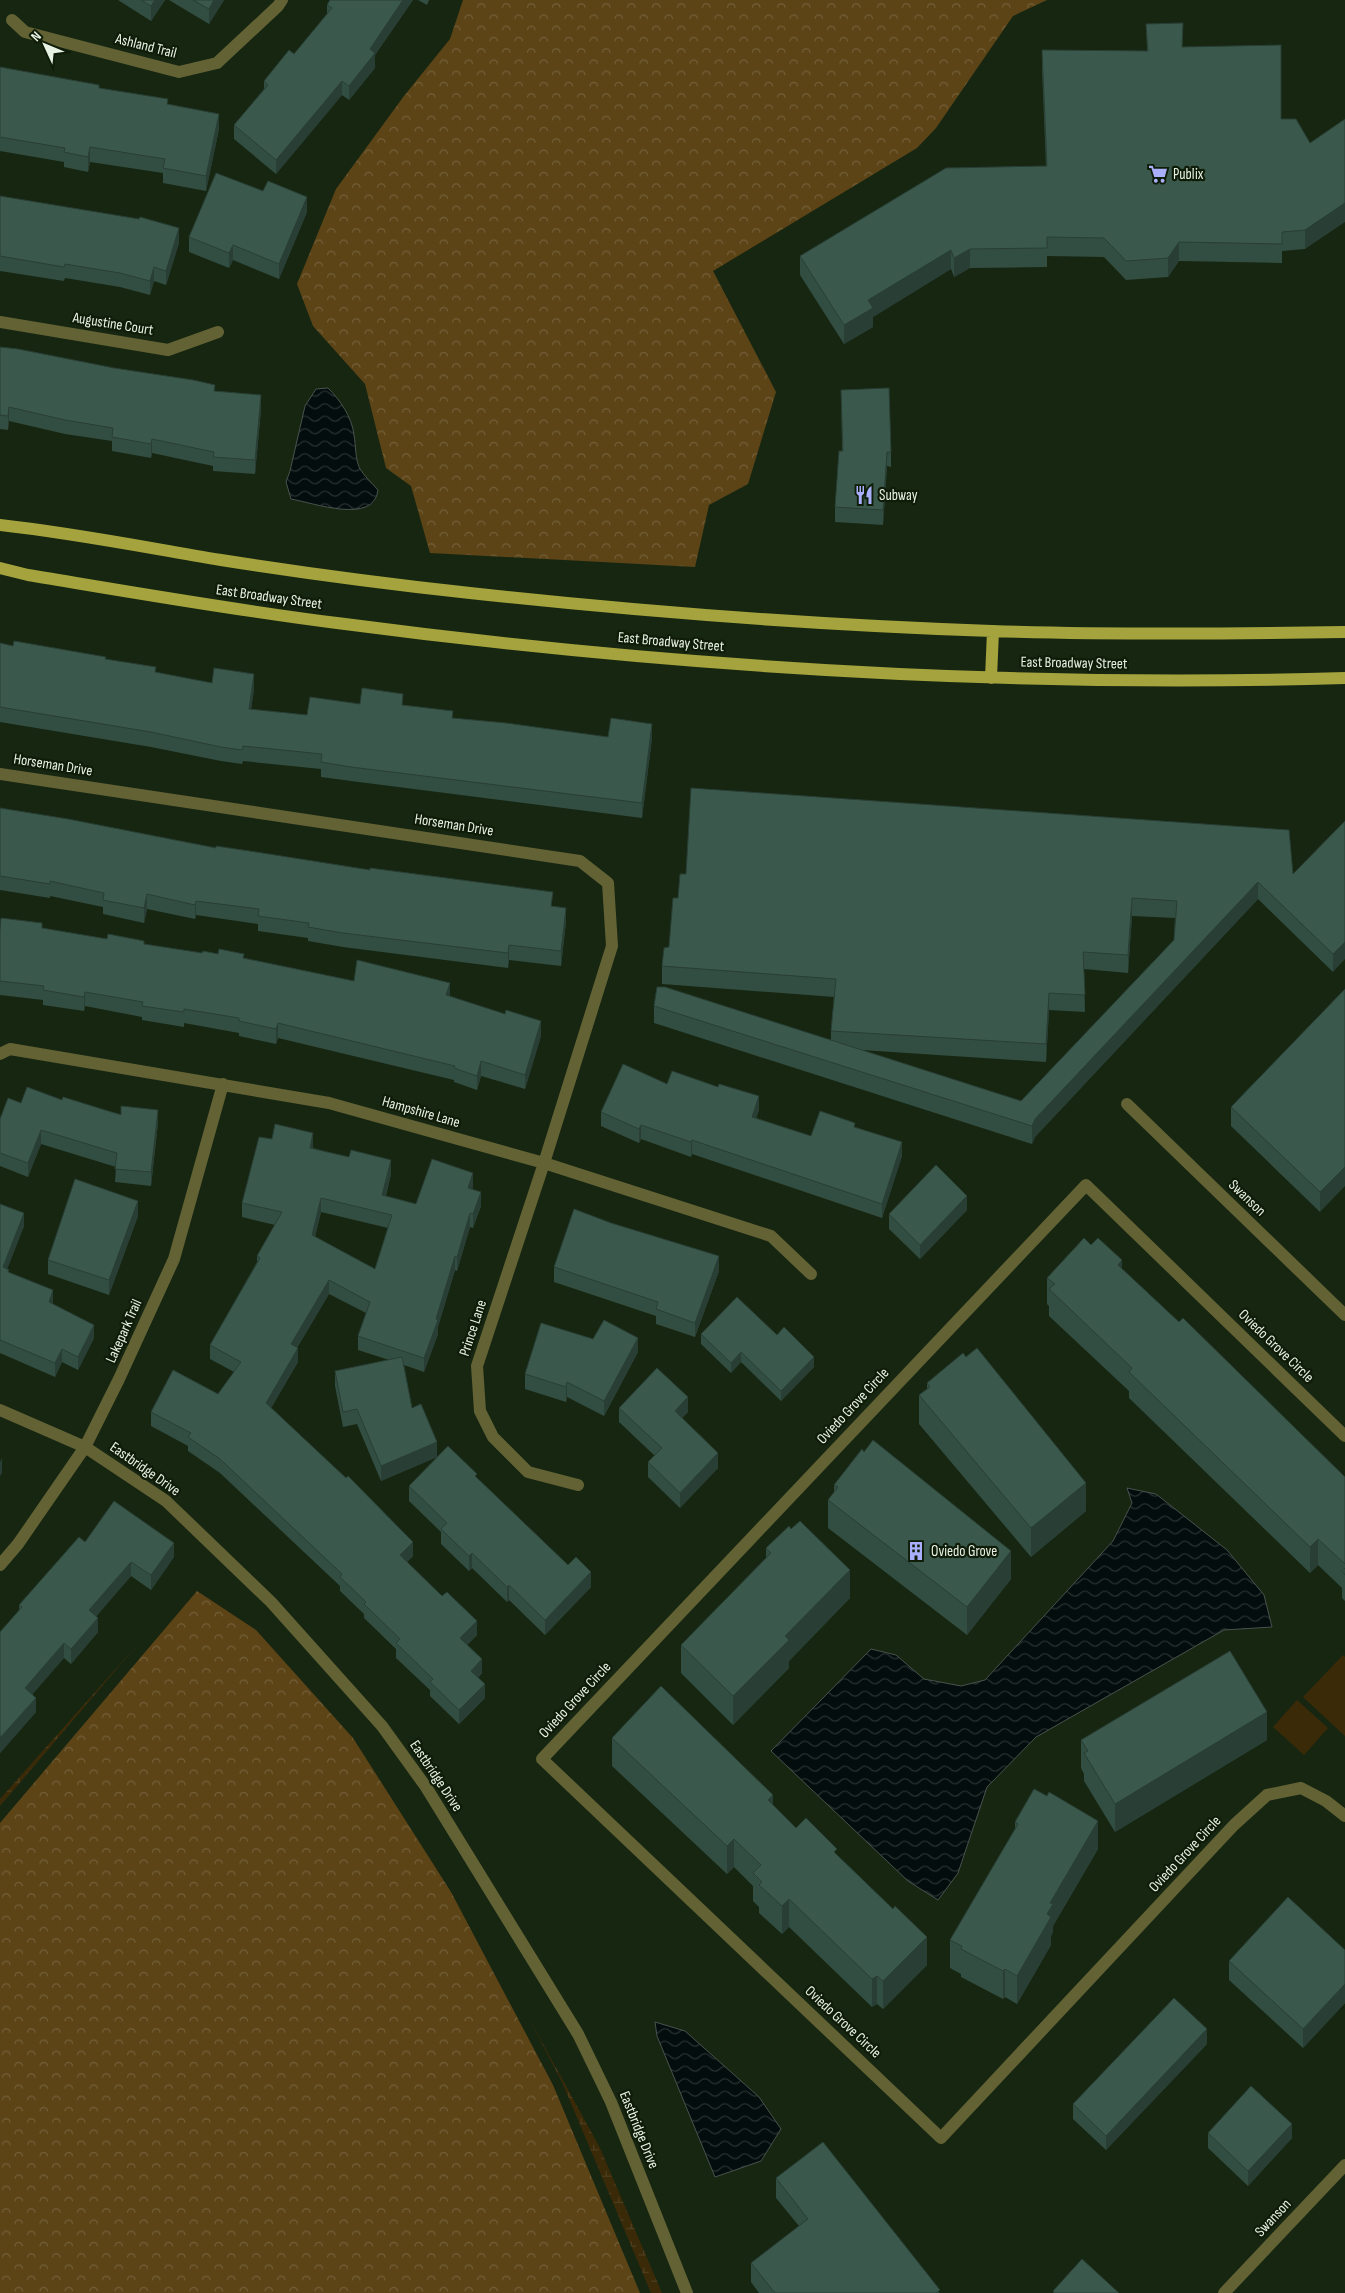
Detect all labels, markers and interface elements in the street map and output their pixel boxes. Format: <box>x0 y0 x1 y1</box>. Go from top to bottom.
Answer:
north arrow <box>20 20 70 70</box>
text: N <box>27 28 45 45</box>
street label: Ashland Trail <box>113 29 179 63</box>
supermarket icon: Publix <box>1147 163 1169 185</box>
place label: Publix <box>1173 165 1204 184</box>
street label: Augustine Court <box>70 308 155 340</box>
restaurant icon: Subway <box>853 484 875 506</box>
place label: Subway <box>879 486 918 505</box>
street label: East Broadway Street <box>215 580 324 614</box>
street label: East Broadway Street <box>617 628 725 656</box>
street label: East Broadway Street <box>1020 653 1128 673</box>
street label: Horseman Drive <box>12 749 94 781</box>
street label: Horseman Drive <box>413 809 495 841</box>
street label: Hampshire Lane <box>380 1092 462 1132</box>
street label: Swanson <box>1224 1176 1270 1220</box>
street label: Lakepark Trail <box>102 1296 146 1366</box>
street label: Prince Lane <box>455 1297 491 1359</box>
street label: Oviedo Grove Circle <box>1234 1305 1318 1387</box>
street label: Oviedo Grove Circle <box>813 1364 893 1448</box>
street label: Eastbridge Drive <box>106 1438 184 1500</box>
building icon: Oviedo Grove <box>905 1540 927 1562</box>
place label: Oviedo Grove <box>931 1542 997 1561</box>
street label: Oviedo Grove Circle <box>535 1658 615 1742</box>
street label: Eastbridge Drive <box>405 1737 467 1815</box>
street label: Oviedo Grove Circle <box>1145 1812 1225 1896</box>
street label: Oviedo Grove Circle <box>801 1982 885 2062</box>
street label: Eastbridge Drive <box>615 2089 663 2171</box>
street label: Swanson <box>1251 2195 1295 2241</box>

